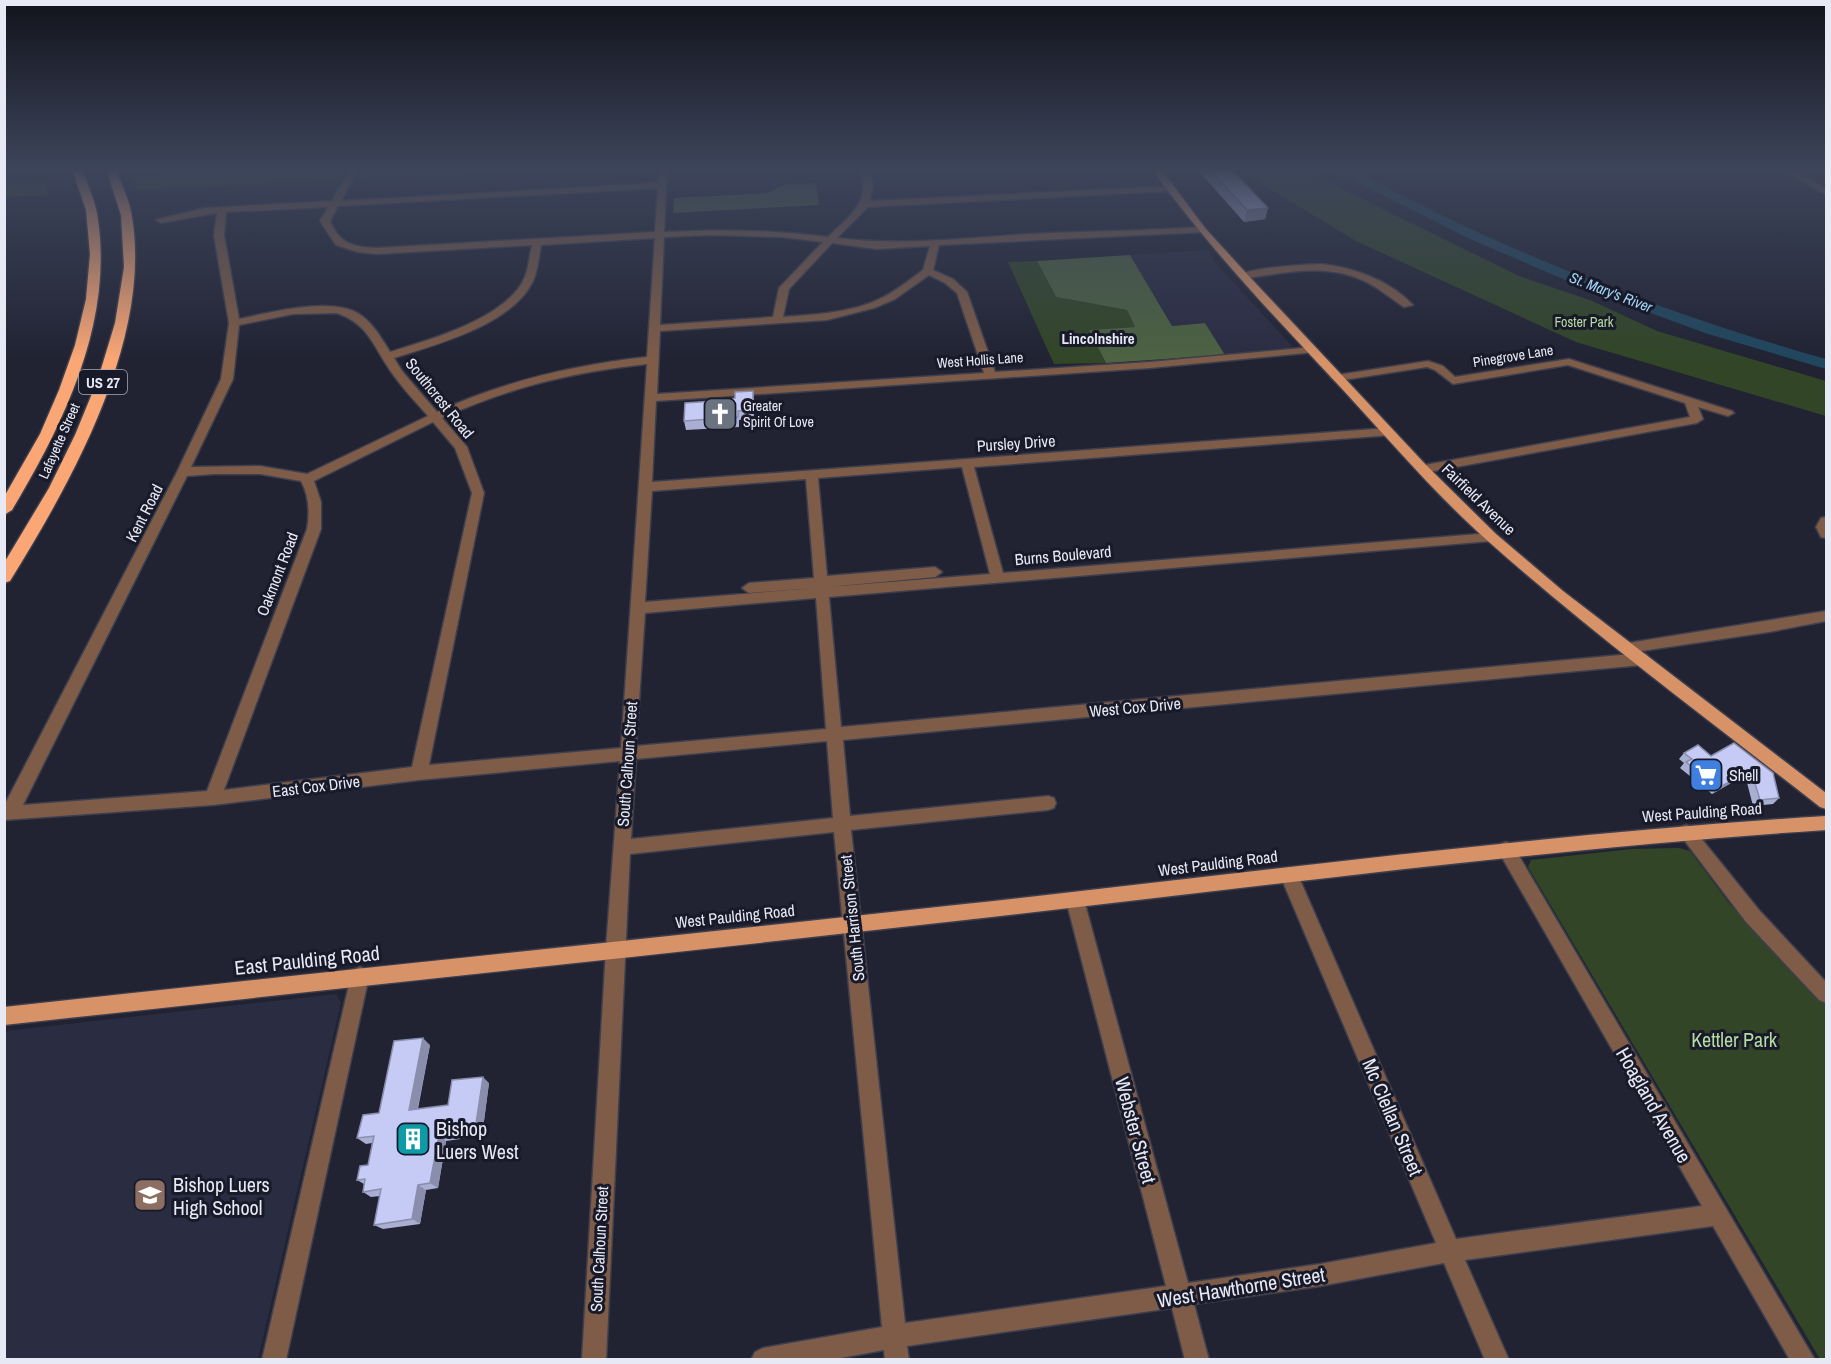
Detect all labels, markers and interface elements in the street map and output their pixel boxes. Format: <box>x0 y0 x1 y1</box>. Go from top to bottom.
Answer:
water label: St. Mary's River <box>1567 267 1656 318</box>
park label: Foster Park <box>1555 313 1614 331</box>
district label: Lincolnshire <box>1061 328 1135 349</box>
street label: Pinegrove Lane <box>1472 341 1554 371</box>
street label: West Hollis Lane <box>936 348 1024 372</box>
street label: Southcrest Road <box>401 353 479 443</box>
road number: US 27 <box>79 370 127 394</box>
church icon: Greater Spirit Of Love <box>702 396 738 432</box>
place label: Greater Spirit Of Love <box>743 397 814 431</box>
street label: Lafayette Street <box>34 400 84 482</box>
street label: Pursley Drive <box>976 429 1056 457</box>
street label: Fairfield Avenue <box>1437 458 1521 540</box>
street label: Kent Road <box>120 480 168 546</box>
street label: Oakmont Road <box>251 529 303 619</box>
street label: Burns Boulevard <box>1014 540 1112 570</box>
street label: West Cox Drive <box>1088 692 1182 722</box>
street label: South Calhoun Street <box>612 700 642 827</box>
supermarket icon: Shell <box>1688 757 1724 793</box>
place label: Shell <box>1729 764 1758 786</box>
street label: East Cox Drive <box>271 770 361 802</box>
street label: West Paulding Road <box>1641 797 1763 827</box>
street label: West Paulding Road <box>1157 845 1279 881</box>
street label: South Harrison Street <box>834 853 870 982</box>
street label: West Paulding Road <box>674 899 796 933</box>
street label: East Paulding Road <box>233 939 381 981</box>
park label: Kettler Park <box>1691 1026 1778 1053</box>
street label: Hoagland Avenue <box>1610 1042 1698 1168</box>
street label: Mc Clellan Street <box>1356 1054 1430 1180</box>
street label: Webster Street <box>1109 1074 1163 1187</box>
place label: Bishop Luers West <box>436 1115 519 1165</box>
building icon: Bishop Luers West <box>395 1121 431 1157</box>
place label: Bishop Luers High School <box>173 1171 270 1221</box>
school or university icon: Bishop Luers High School <box>132 1177 168 1213</box>
street label: South Calhoun Street <box>585 1185 613 1312</box>
street label: West Hawthorne Street <box>1155 1260 1327 1314</box>

